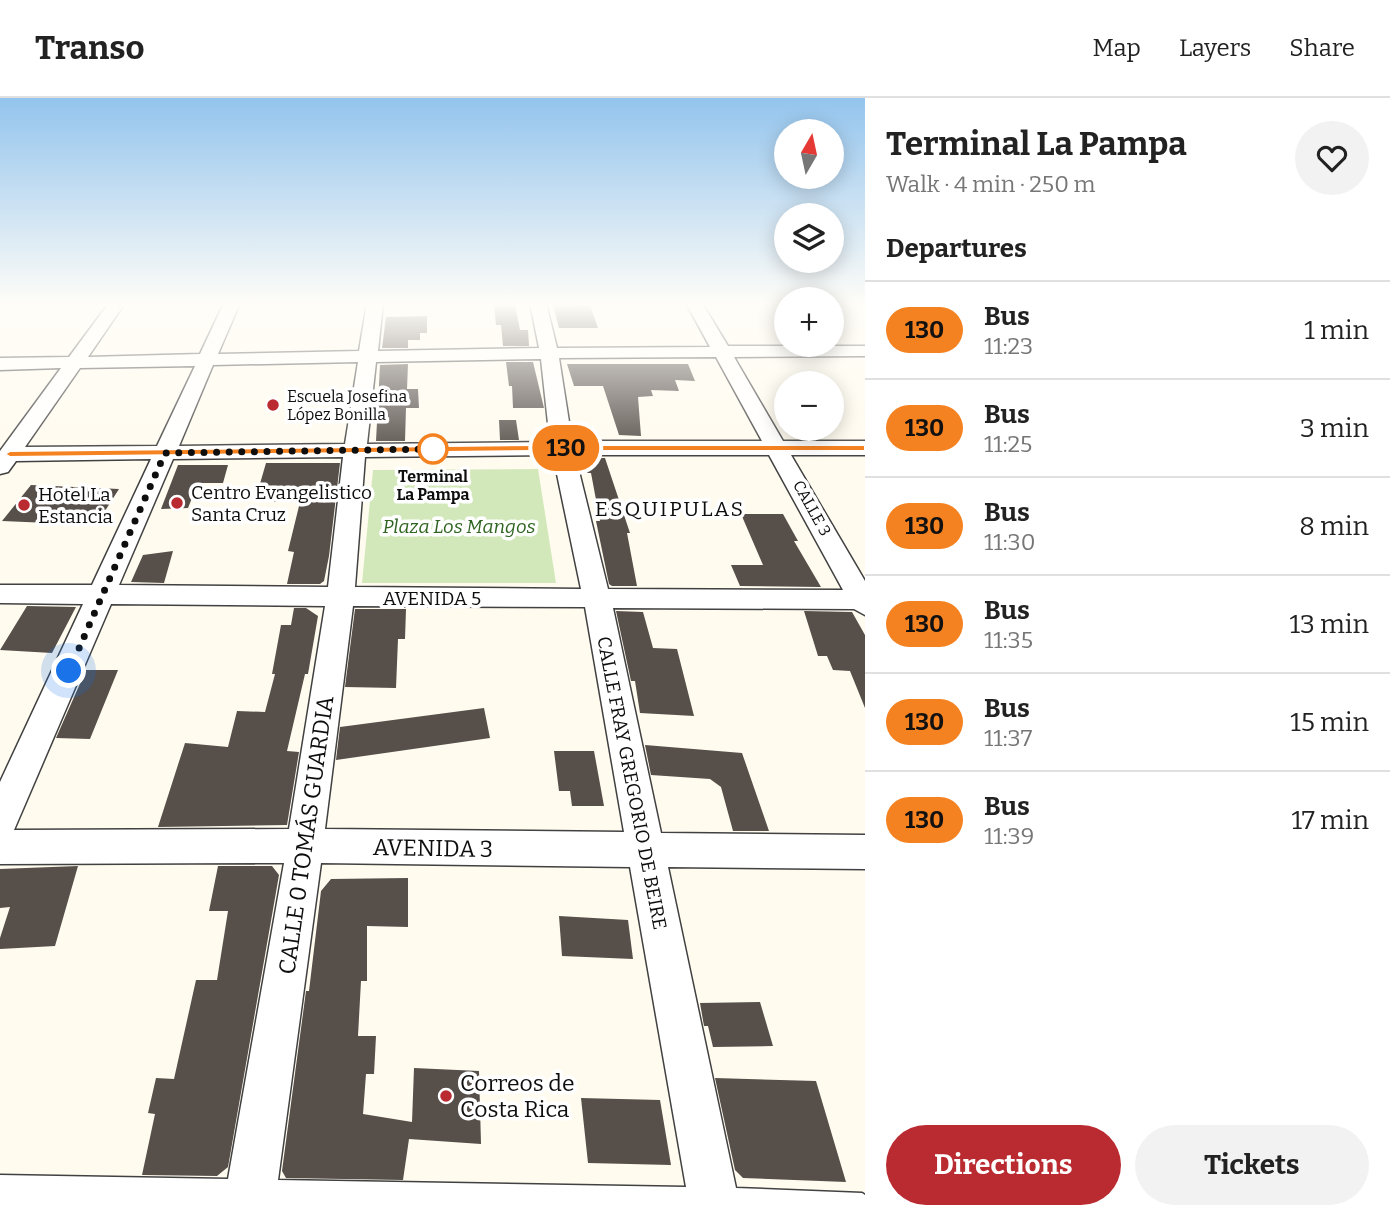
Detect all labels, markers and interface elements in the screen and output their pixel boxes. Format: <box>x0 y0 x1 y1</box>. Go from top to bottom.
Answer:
text: Transo <box>35 28 144 68</box>
text: Map <box>1093 34 1141 62</box>
text: Layers <box>1179 34 1251 62</box>
text: Share <box>1289 34 1355 62</box>
north arrow <box>774 119 844 189</box>
map controls <box>774 119 844 441</box>
button: heart <box>1295 121 1369 195</box>
text: Terminal La Pampa <box>886 124 1187 164</box>
text: Walk · 4 min · 250 m <box>886 170 1095 198</box>
button: layers <box>774 203 844 273</box>
text: Departures <box>886 233 1027 264</box>
button: + <box>774 287 844 357</box>
text: Bus <box>984 301 1030 332</box>
text: 1 min <box>1304 315 1369 346</box>
text: 130 <box>905 316 944 344</box>
text: 11:23 <box>984 332 1033 360</box>
button: − <box>774 371 844 441</box>
place label: Escuela Josefina López Bonilla <box>287 387 408 424</box>
marker: Escuela Josefina López Bonilla <box>265 397 281 413</box>
text: Bus <box>984 399 1030 430</box>
text: 3 min <box>1300 413 1369 444</box>
text: 130 <box>905 414 944 442</box>
line badge: 130 <box>526 425 606 471</box>
text: 11:25 <box>984 430 1032 458</box>
marker: Terminal La Pampa <box>418 434 448 464</box>
text: 130 <box>546 434 586 462</box>
place label: Terminal La Pampa <box>396 467 470 504</box>
street label: CALLE 3 <box>789 477 835 539</box>
place label: Centro Evangelistico Santa Cruz <box>191 481 372 526</box>
place label: Hotel La Estancia <box>38 483 114 528</box>
marker: Centro Evangelistico Santa Cruz <box>169 495 185 511</box>
district label: ESQUIPULAS <box>595 496 745 522</box>
marker: Hotel La Estancia <box>16 497 32 513</box>
text: Bus <box>984 497 1030 528</box>
text: 8 min <box>1299 511 1369 542</box>
text: 130 <box>905 512 944 540</box>
park label: Plaza Los Mangos <box>382 515 536 538</box>
text: 11:30 <box>984 528 1035 556</box>
street label: AVENIDA 5 <box>383 587 481 610</box>
text: Bus <box>984 595 1030 626</box>
text: 13 min <box>1289 609 1369 640</box>
text: 130 <box>905 610 944 638</box>
text: 11:35 <box>984 626 1033 654</box>
street label: CALLE FRAY GREGORIO DE BEIRE <box>592 634 672 932</box>
your location <box>51 653 86 688</box>
street label: CALLE 0 TOMÁS GUARDIA <box>273 693 340 976</box>
text: Bus <box>984 693 1030 724</box>
text: 15 min <box>1290 707 1369 738</box>
text: 130 <box>905 708 944 736</box>
text: 11:37 <box>984 724 1032 752</box>
text: Bus <box>984 791 1030 822</box>
text: 17 min <box>1291 805 1369 836</box>
text: 130 <box>905 806 944 834</box>
text: 11:39 <box>984 822 1034 850</box>
street label: AVENIDA 3 <box>373 833 493 863</box>
place label: Correos de Costa Rica <box>460 1069 575 1123</box>
marker: Correos de Costa Rica <box>438 1088 454 1104</box>
button: Directions <box>886 1125 1121 1205</box>
button: Tickets <box>1135 1125 1369 1205</box>

